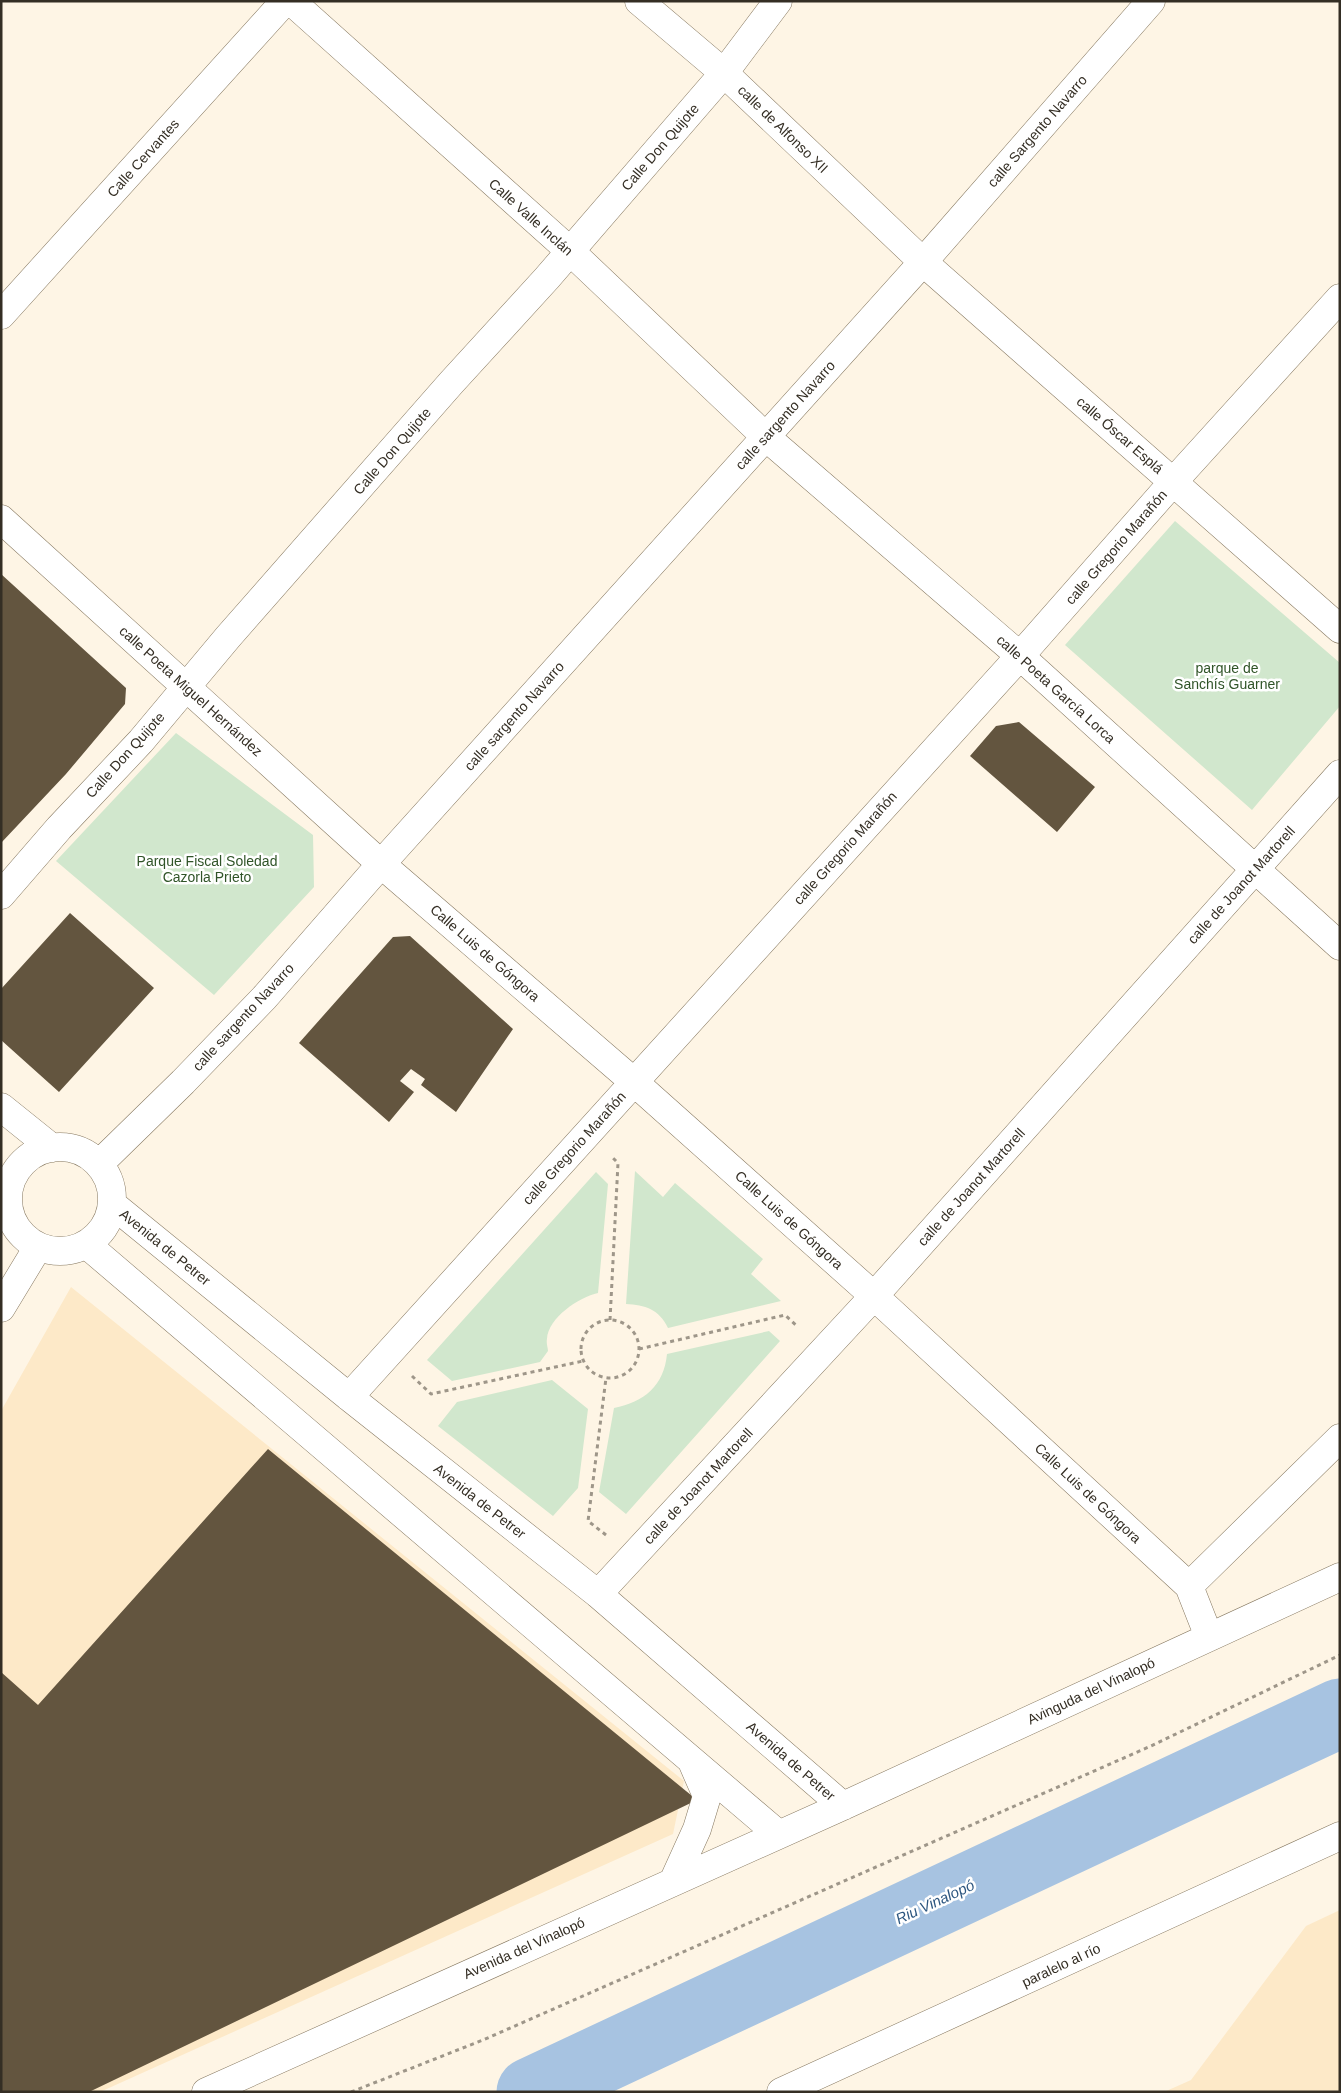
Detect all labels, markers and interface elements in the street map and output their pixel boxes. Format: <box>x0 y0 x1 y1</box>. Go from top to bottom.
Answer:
street label: calle Sargento Navarro <box>984 72 1090 190</box>
street label: calle de Alfonso XII <box>735 82 831 176</box>
street label: Calle Don Quijote <box>618 100 702 194</box>
street label: Calle Cervantes <box>104 116 182 200</box>
street label: Calle Valle Inclán <box>486 175 576 259</box>
street label: calle sargento Navarro <box>732 357 838 473</box>
street label: calle Óscar Esplá <box>1074 393 1167 477</box>
street label: Calle Don Quijote <box>350 404 434 498</box>
street label: calle Gregorio Marañón <box>1062 487 1170 607</box>
street label: calle Poeta Miguel Hernández <box>116 623 266 759</box>
street label: calle Poeta García Lorca <box>993 632 1119 747</box>
street label: calle sargento Navarro <box>461 658 567 774</box>
park label: parque de Sanchís Guarner <box>1174 660 1280 692</box>
street label: Calle Don Quijote <box>82 709 168 801</box>
street label: calle Gregorio Marañón <box>790 788 900 908</box>
street label: calle de Joanot Martorell <box>1184 823 1298 947</box>
park label: Parque Fiscal Soledad Cazorla Prieto <box>137 853 277 885</box>
street label: Calle Luis de Góngora <box>427 901 543 1005</box>
street label: calle sargento Navarro <box>189 960 297 1074</box>
street label: calle Gregorio Marañón <box>519 1088 629 1208</box>
street label: calle de Joanot Martorell <box>914 1125 1028 1249</box>
street label: Calle Luis de Góngora <box>732 1167 846 1273</box>
street label: Avenida de Petrer <box>117 1206 214 1289</box>
street label: calle de Joanot Martorell <box>640 1425 756 1547</box>
street label: Calle Luis de Góngora <box>1032 1440 1145 1547</box>
street label: Avenida de Petrer <box>431 1460 529 1542</box>
street label: Avinguda del Vinalopó <box>1025 1654 1157 1728</box>
street label: Avenida de Petrer <box>744 1718 839 1804</box>
water label: Riu Vinalopó <box>893 1876 977 1927</box>
street label: Avenida del Vinalopó <box>461 1914 587 1982</box>
street label: paralelo al río <box>1019 1940 1103 1990</box>

